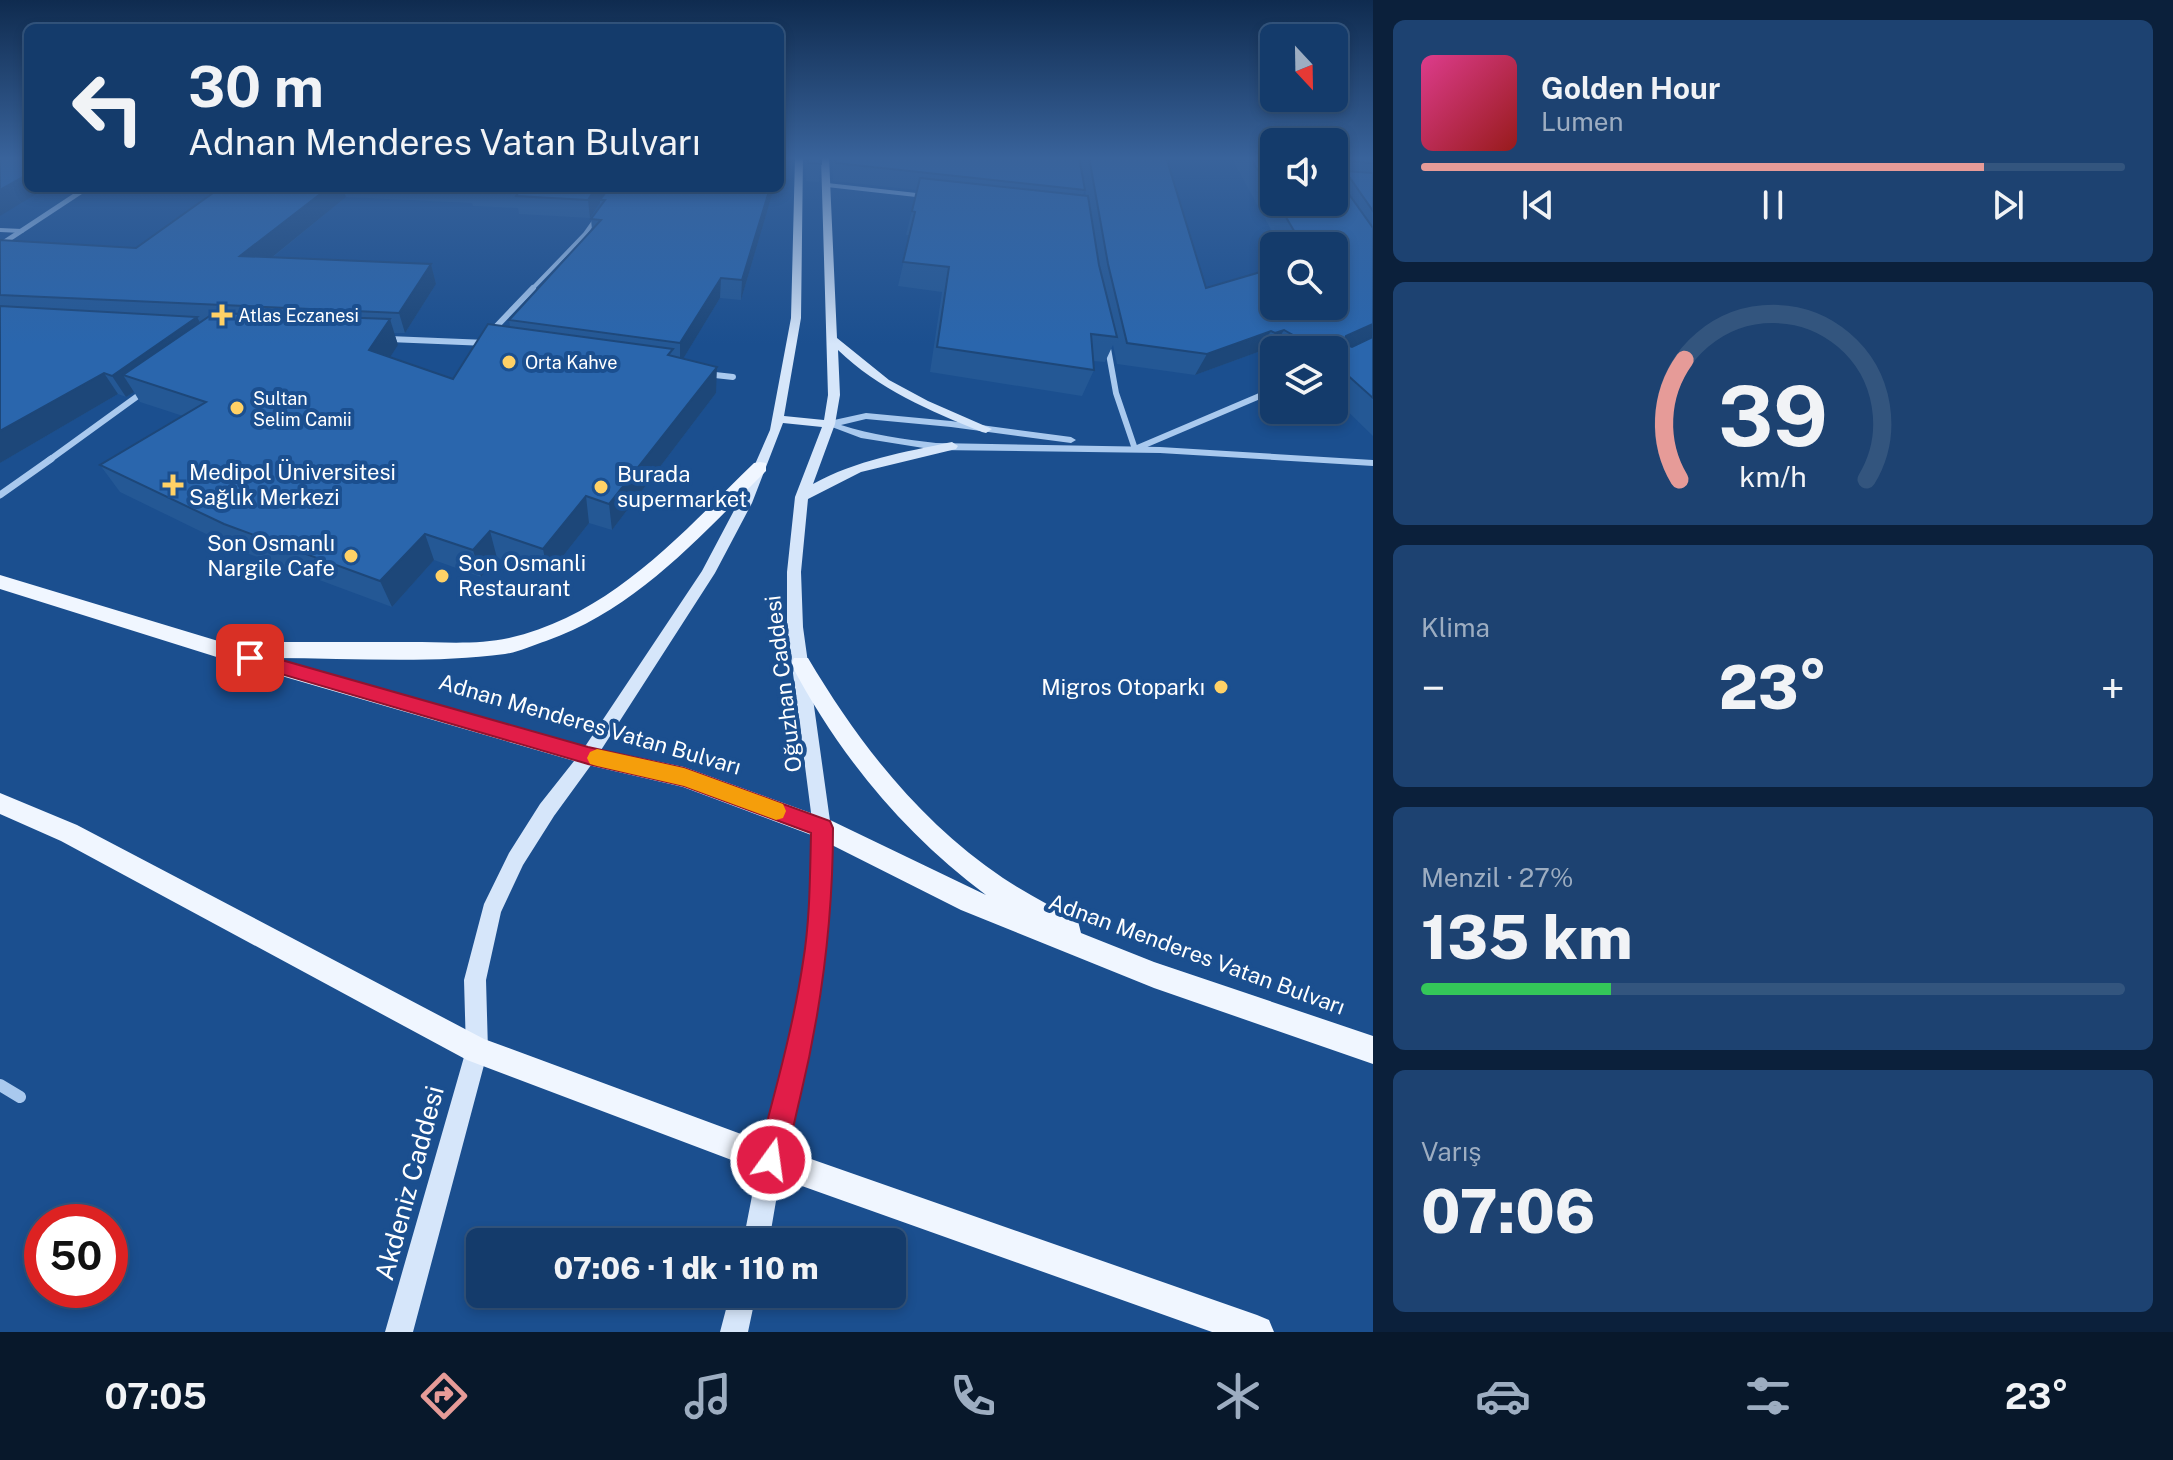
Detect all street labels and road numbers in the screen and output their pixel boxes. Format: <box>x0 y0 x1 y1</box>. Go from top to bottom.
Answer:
street label: Oğuzhan Caddesi <box>759 594 807 774</box>
street label: Adnan Menderes Vatan Bulvarı <box>436 668 744 780</box>
street label: Adnan Menderes Vatan Bulvarı <box>1045 888 1349 1020</box>
street label: Akdeniz Caddesi <box>368 1082 450 1284</box>

